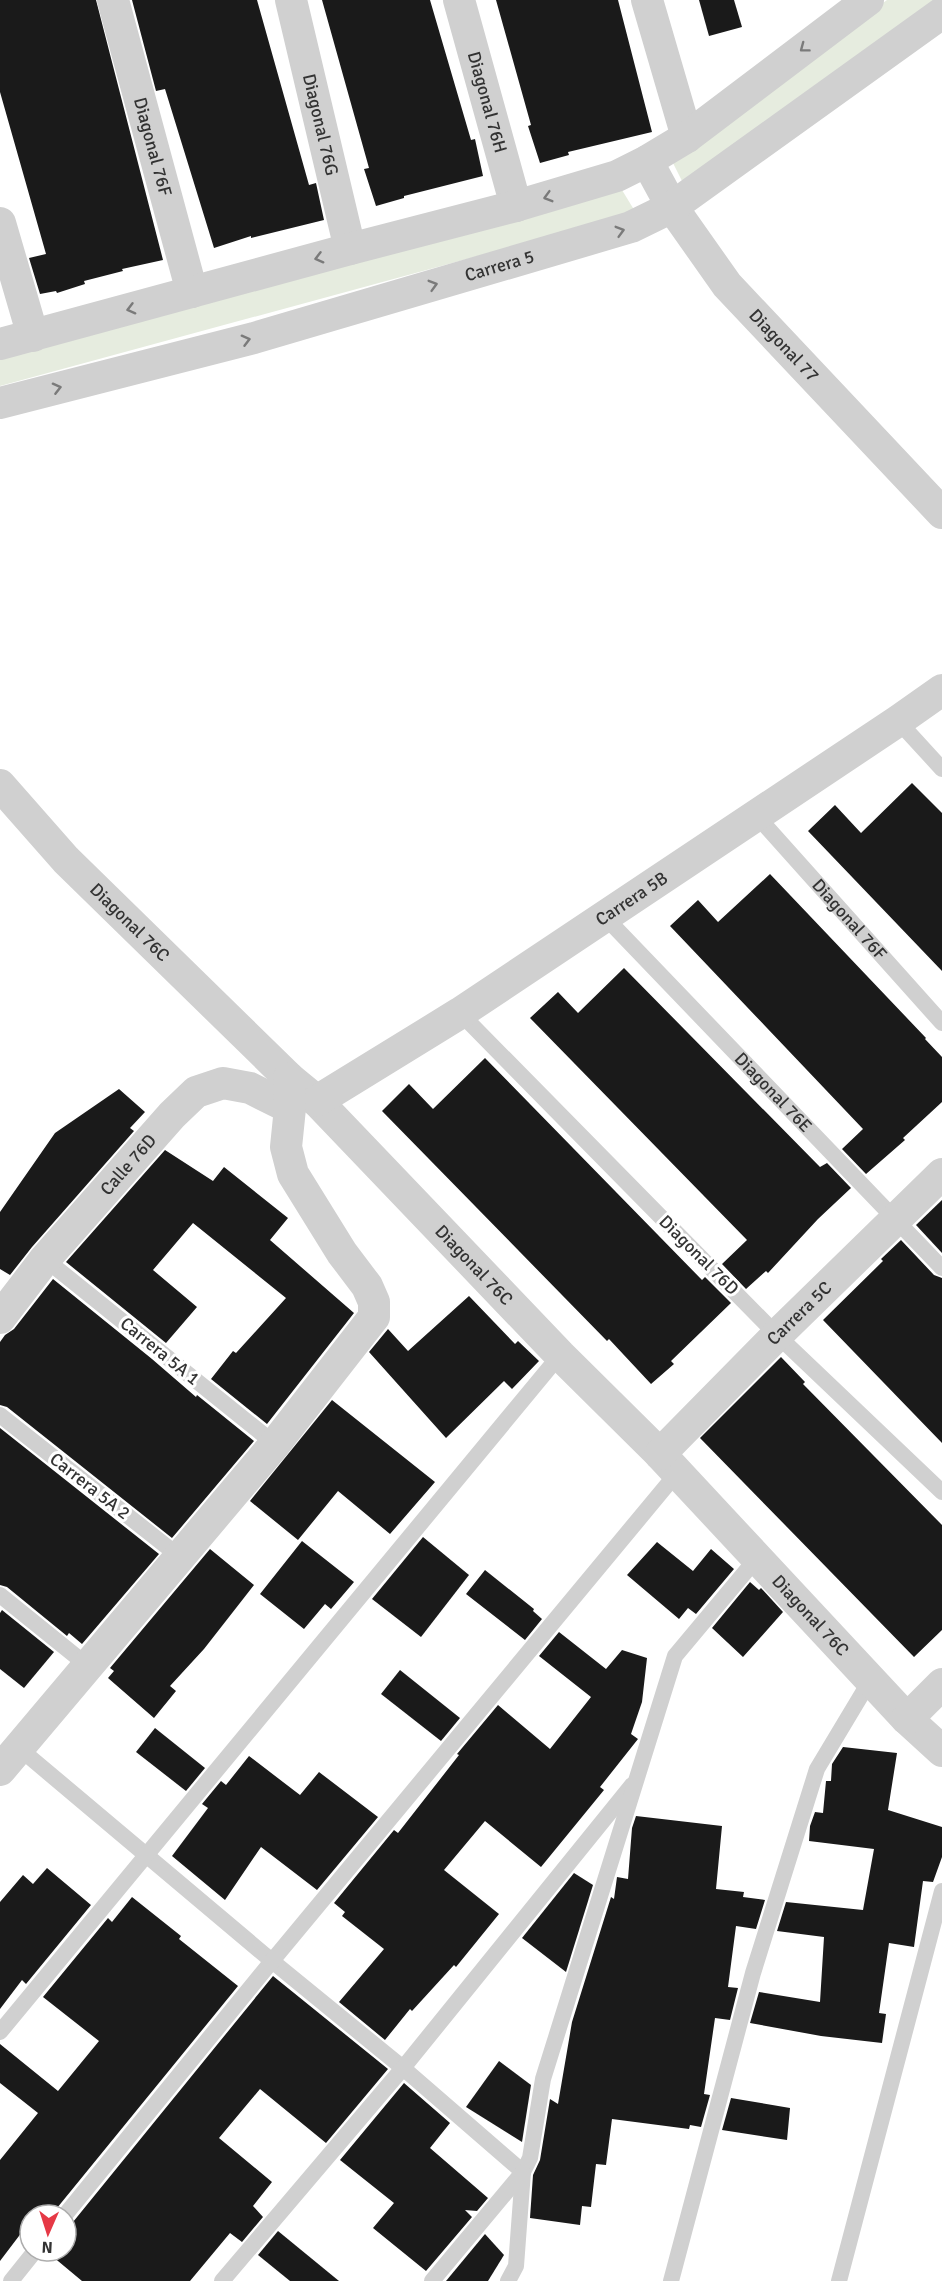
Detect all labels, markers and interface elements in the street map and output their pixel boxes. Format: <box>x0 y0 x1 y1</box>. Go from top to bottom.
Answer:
one-way arrow <box>800 40 811 51</box>
street label: Diagonal 76H <box>463 49 512 155</box>
street label: Diagonal 76G <box>298 72 343 178</box>
street label: Diagonal 76F <box>129 95 177 199</box>
one-way arrow <box>543 190 554 202</box>
one-way arrow <box>614 226 625 238</box>
street label: Carrera 5 <box>462 245 537 286</box>
one-way arrow <box>314 250 324 263</box>
one-way arrow <box>427 280 438 292</box>
one-way arrow <box>126 302 137 314</box>
street label: Diagonal 77 <box>744 304 824 387</box>
one-way arrow <box>240 334 250 347</box>
one-way arrow <box>51 383 61 396</box>
street label: Carrera 5B <box>591 867 672 931</box>
street label: Diagonal 76F <box>807 874 891 965</box>
street label: Diagonal 76C <box>85 878 174 966</box>
street label: Diagonal 76E <box>730 1048 817 1137</box>
street label: Calle 76D <box>95 1130 161 1200</box>
street label: Diagonal 76D <box>655 1211 743 1299</box>
street label: Diagonal 76C <box>430 1220 518 1310</box>
street label: Carrera 5C <box>762 1277 836 1350</box>
street label: Carrera 5A 1 <box>116 1312 204 1390</box>
street label: Carrera 5A 2 <box>45 1448 135 1524</box>
street label: Diagonal 76C <box>767 1570 854 1661</box>
north arrow <box>18 2203 78 2263</box>
text: N <box>41 2237 53 2257</box>

